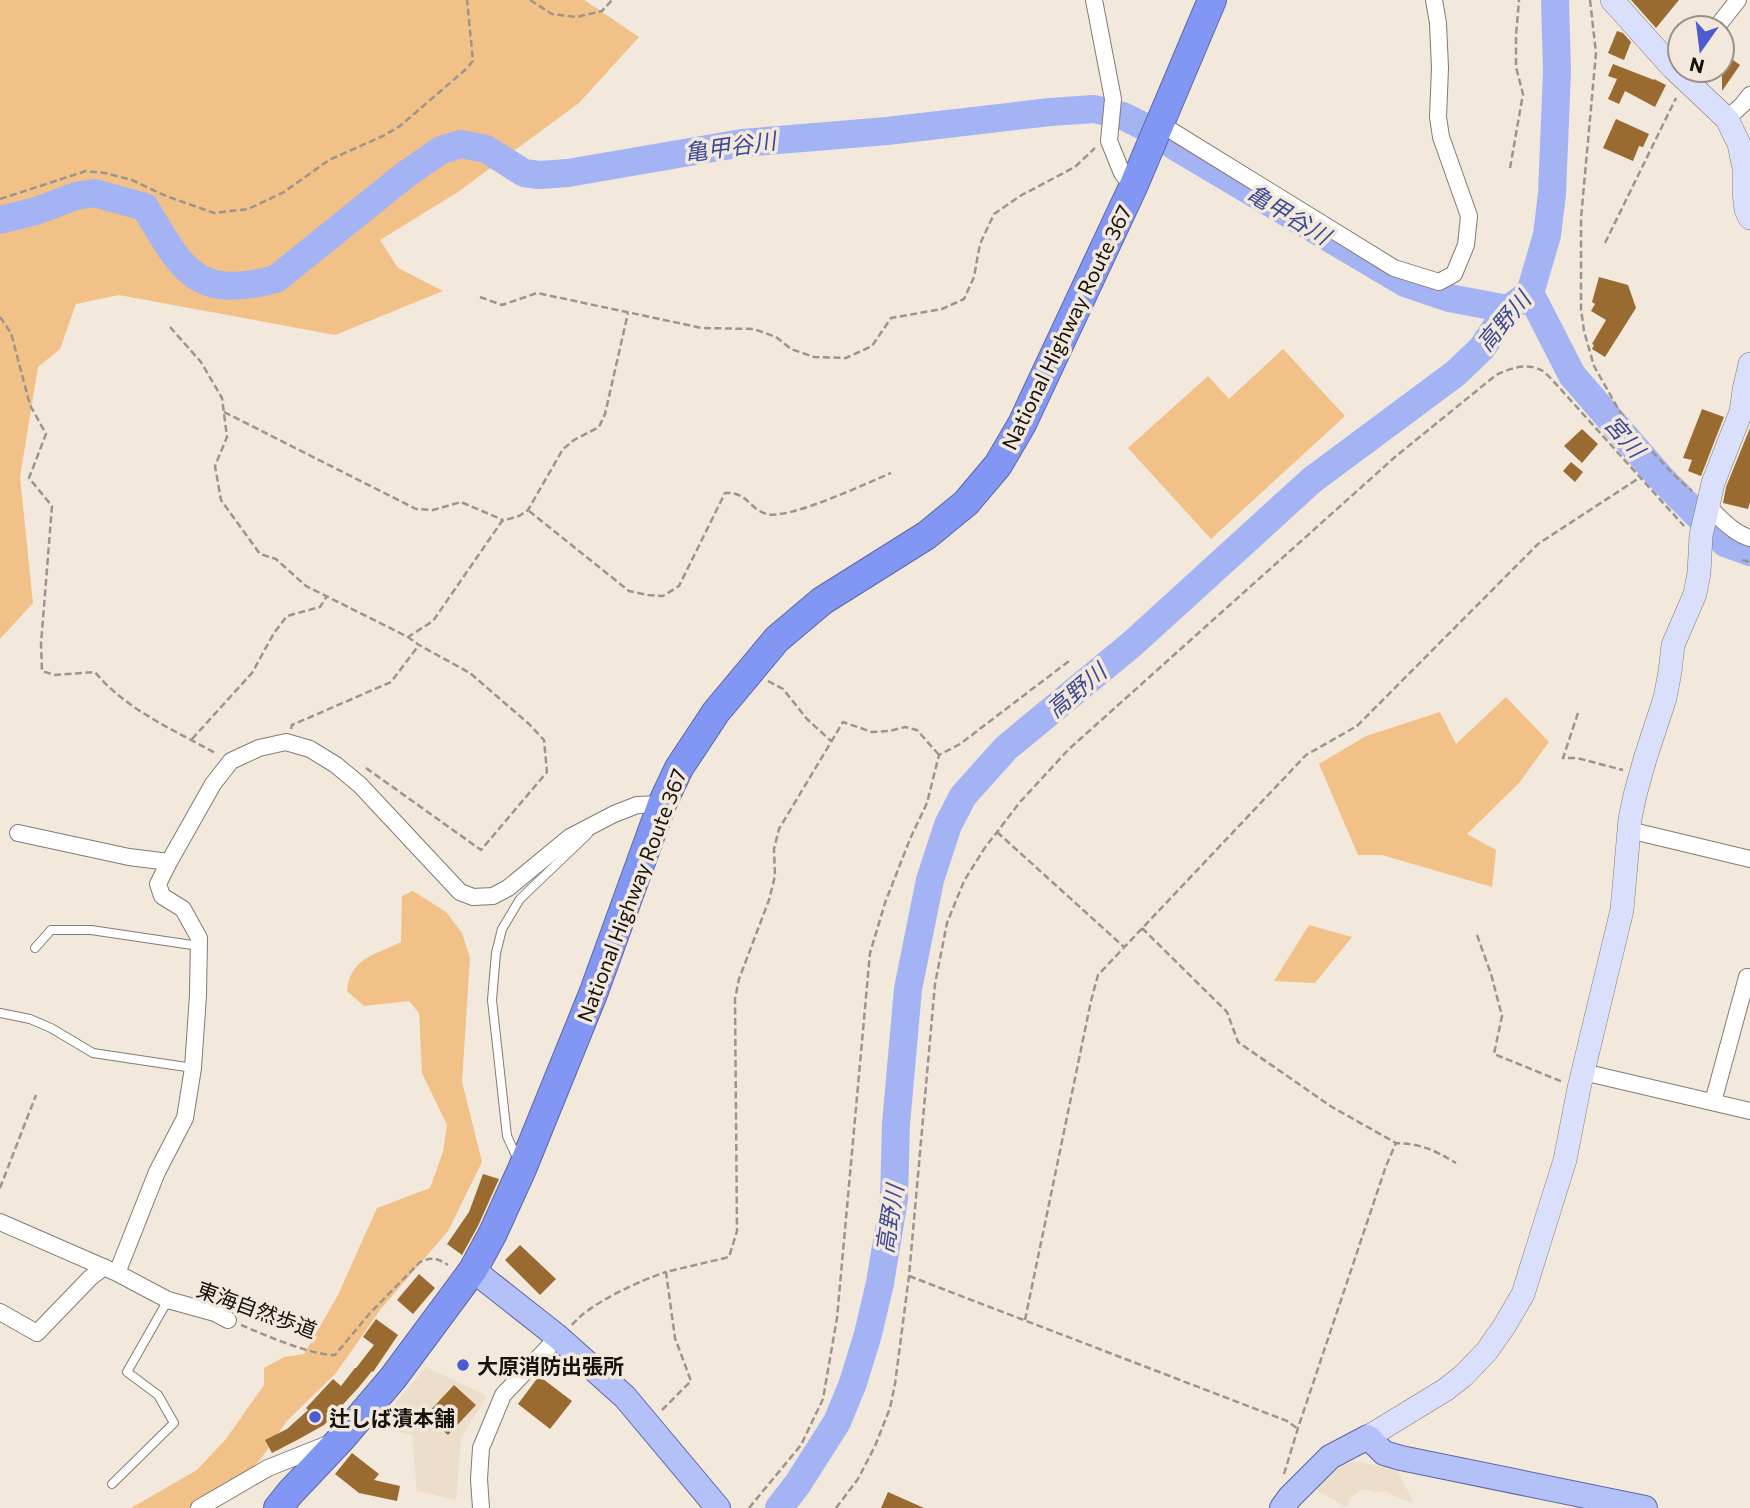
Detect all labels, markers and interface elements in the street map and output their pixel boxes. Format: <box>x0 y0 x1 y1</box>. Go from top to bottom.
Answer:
north arrow <box>1666 14 1736 84</box>
text: N <box>1687 53 1706 79</box>
water label: 亀甲谷川 <box>682 125 780 166</box>
water label: 亀甲谷川 <box>1242 178 1338 251</box>
street label: National Highway Route 367 <box>996 201 1136 453</box>
water label: 高野川 <box>1470 283 1538 356</box>
water label: 宮川 <box>1599 409 1653 465</box>
water label: 高野川 <box>1041 655 1114 723</box>
street label: National Highway Route 367 <box>571 765 691 1025</box>
water label: 高野川 <box>870 1180 909 1255</box>
street label: 東海自然歩道 <box>194 1276 320 1342</box>
place label: 大原消防出張所 <box>477 1353 624 1378</box>
marker: 大原消防出張所 <box>455 1357 471 1373</box>
place label: 辻しば漬本舗 <box>329 1405 455 1430</box>
marker: 辻しば漬本舗 <box>307 1409 323 1425</box>

